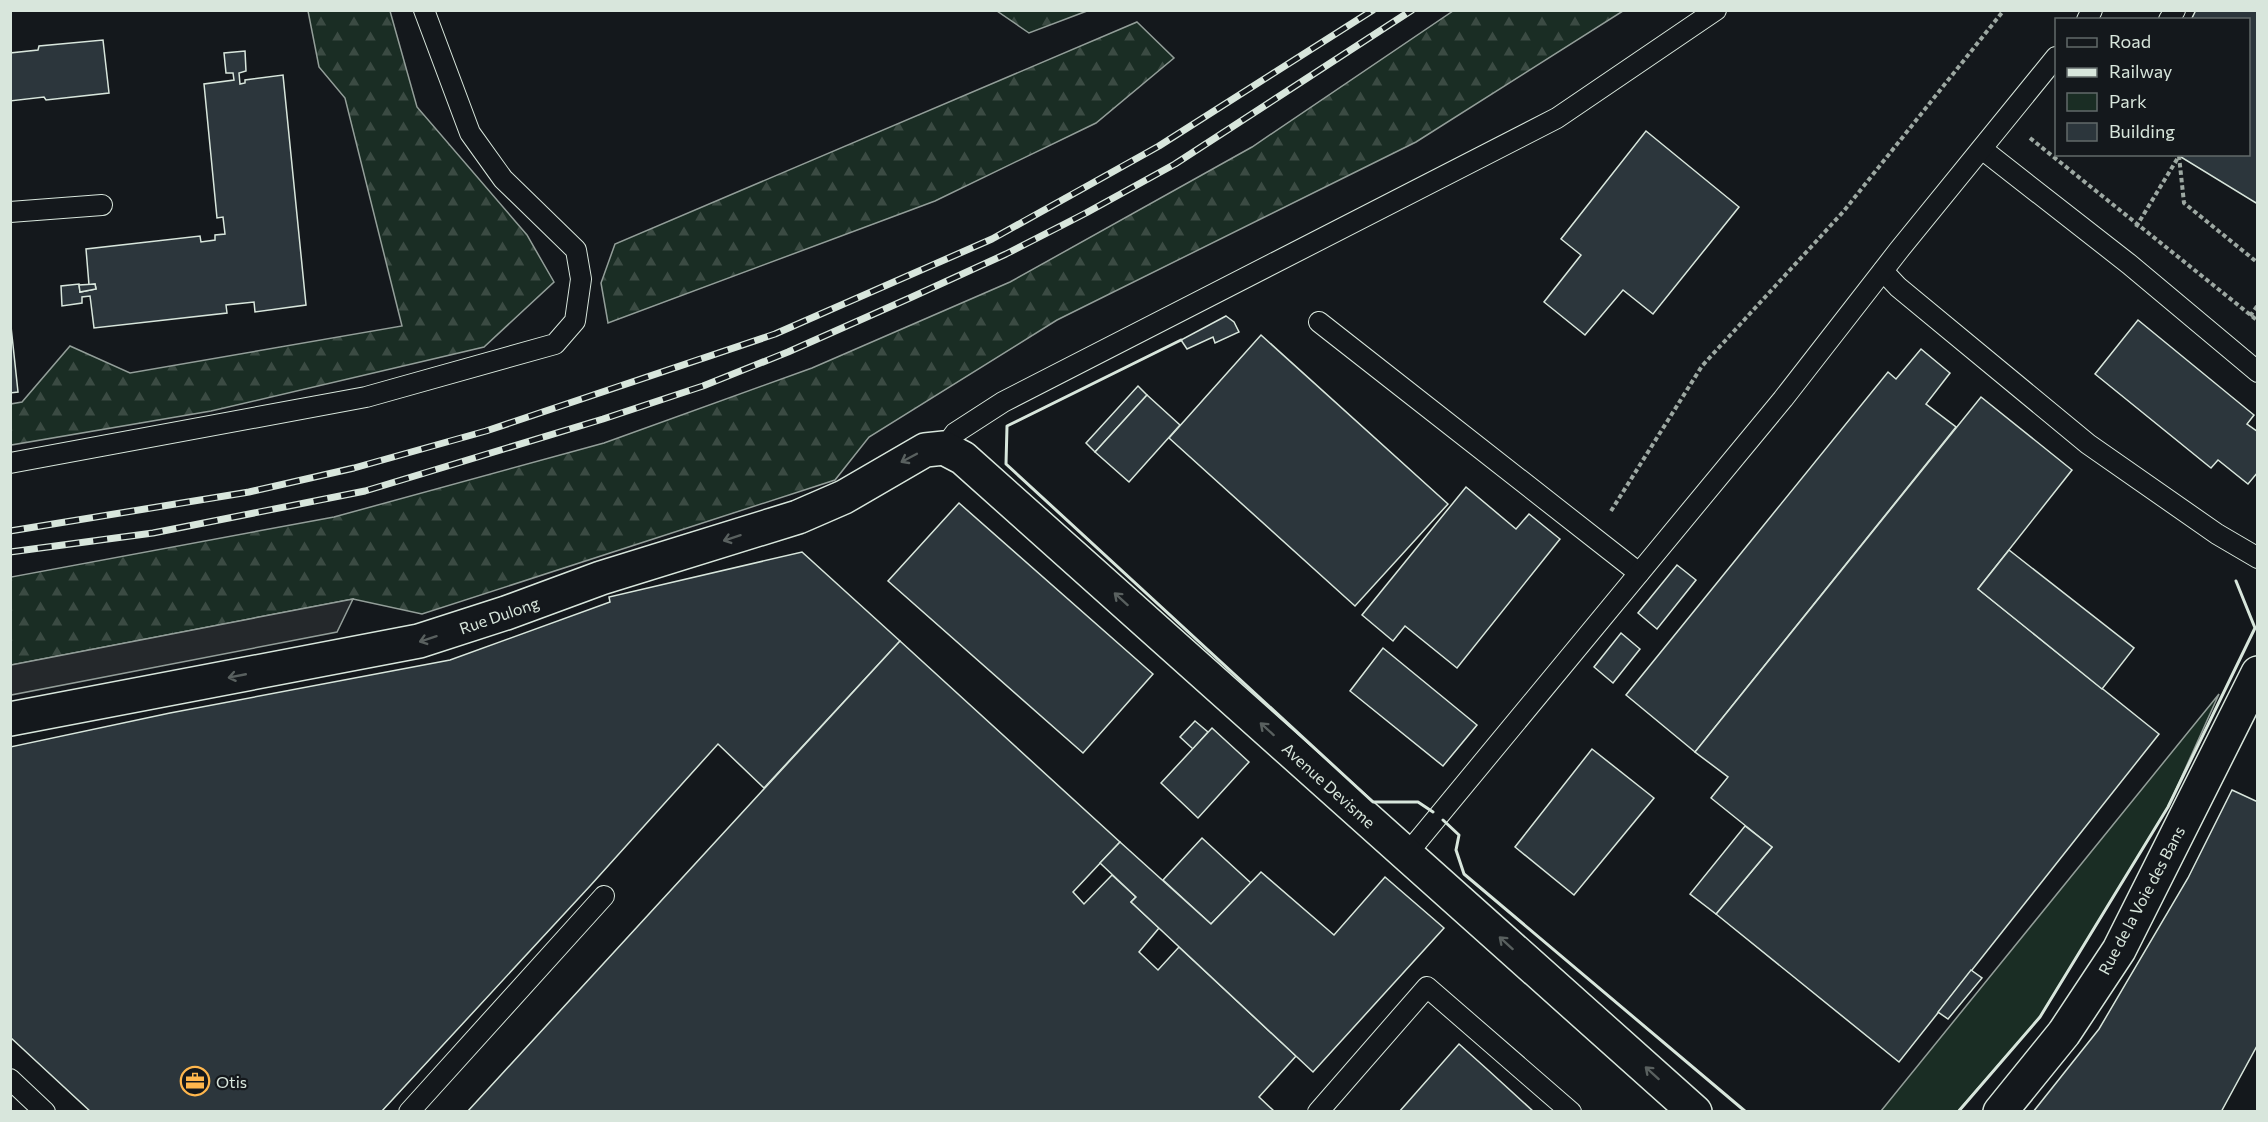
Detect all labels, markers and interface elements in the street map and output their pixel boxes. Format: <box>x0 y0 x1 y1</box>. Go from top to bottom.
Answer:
legend <box>2055 18 2250 156</box>
text: Road <box>2109 30 2151 52</box>
text: Railway <box>2109 60 2172 82</box>
text: Park <box>2109 90 2147 112</box>
text: Building <box>2109 120 2175 142</box>
one-way arrow <box>901 453 919 464</box>
one-way arrow <box>723 533 742 544</box>
street label: Rue Dulong <box>457 592 542 638</box>
one-way arrow <box>1114 592 1129 606</box>
one-way arrow <box>419 634 438 645</box>
one-way arrow <box>227 671 247 682</box>
one-way arrow <box>1259 722 1274 736</box>
street label: Avenue Devisme <box>1279 738 1379 832</box>
street label: Rue de la Voie des Bans <box>2094 822 2188 978</box>
one-way arrow <box>1499 936 1514 950</box>
office icon: Otis <box>179 1065 211 1097</box>
one-way arrow <box>1645 1066 1660 1080</box>
place label: Otis <box>216 1072 247 1091</box>

